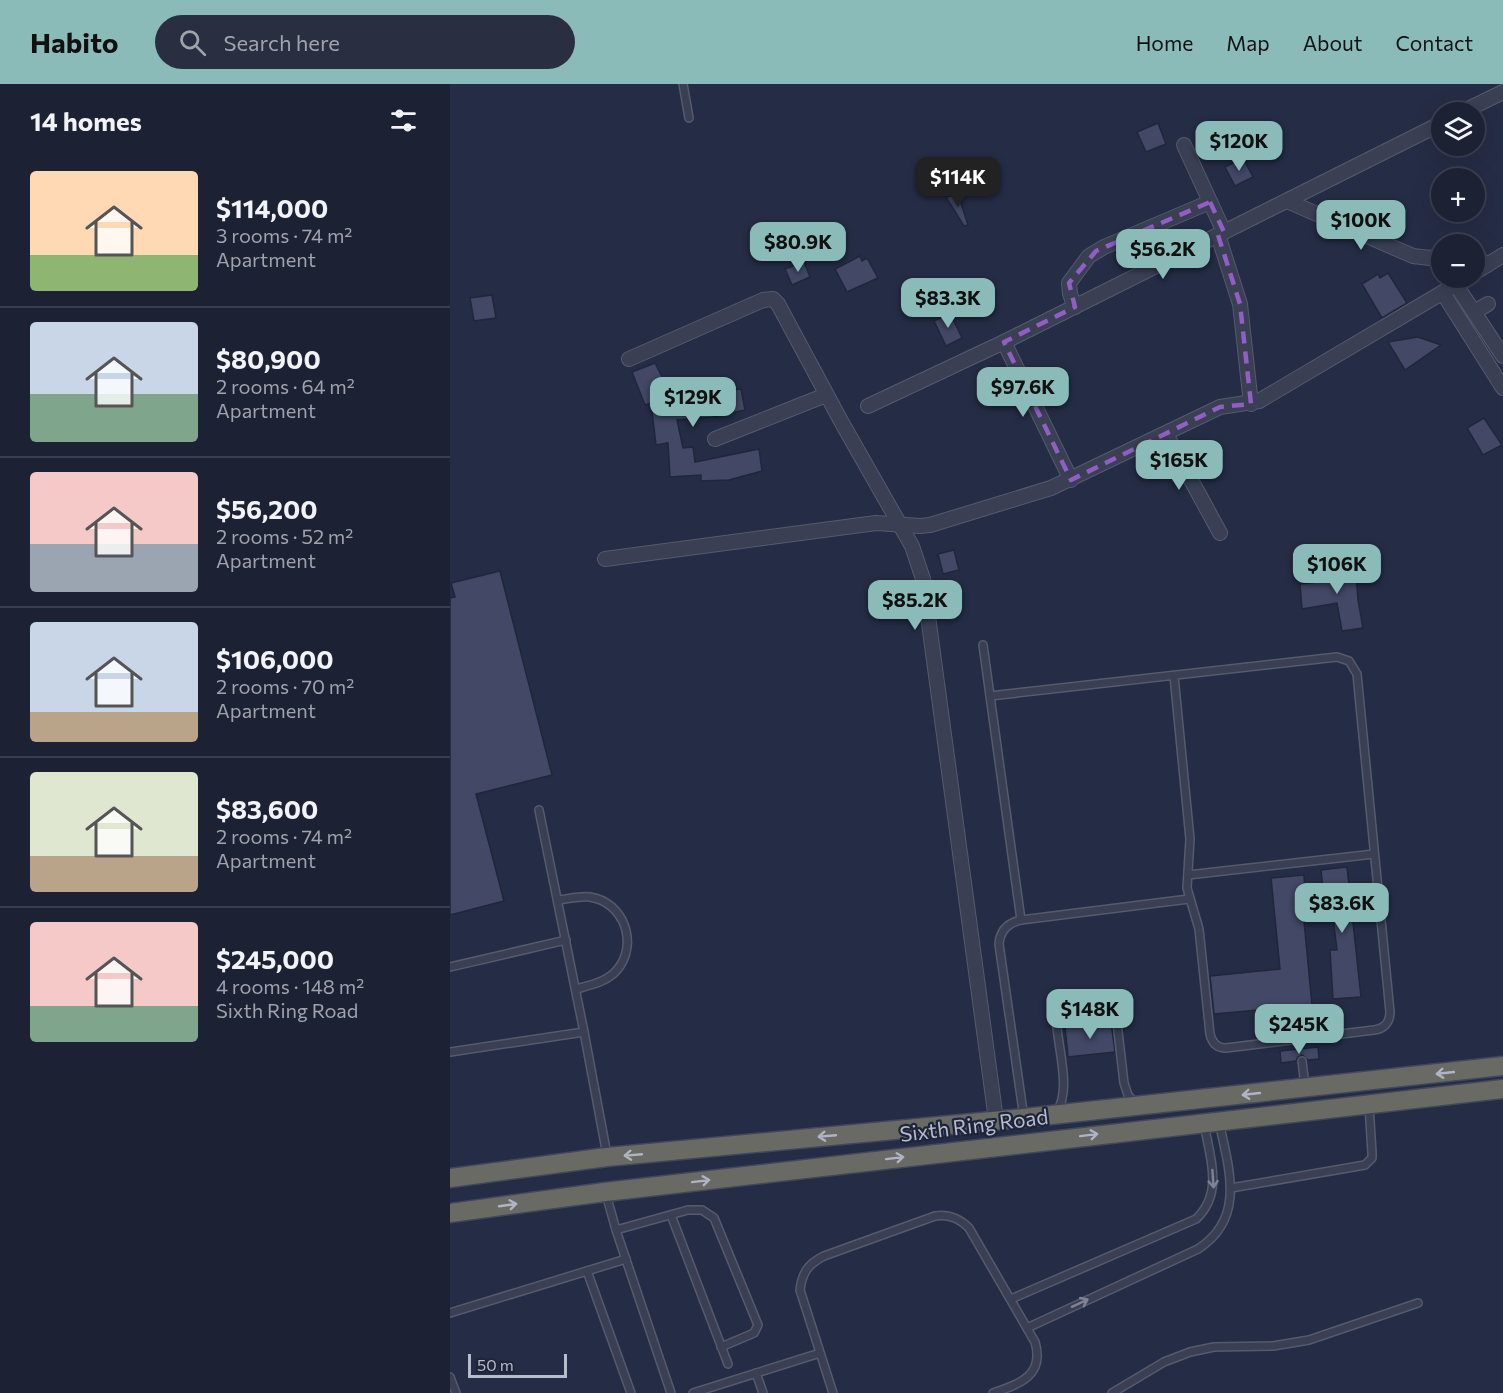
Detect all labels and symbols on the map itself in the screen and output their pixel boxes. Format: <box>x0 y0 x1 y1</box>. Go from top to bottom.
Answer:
pin: $120K <box>1197 121 1281 172</box>
pin: $114K <box>916 157 1000 208</box>
pin: $100K <box>1319 200 1403 251</box>
pin: $80.9K <box>749 222 847 273</box>
pin: $56.2K <box>1114 229 1212 280</box>
pin: $83.3K <box>899 278 997 329</box>
pin: $97.6K <box>974 367 1072 418</box>
pin: $129K <box>651 377 735 428</box>
pin: $165K <box>1137 440 1221 491</box>
pin: $106K <box>1295 544 1379 595</box>
pin: $85.2K <box>866 580 964 631</box>
pin: $83.6K <box>1293 883 1391 934</box>
pin: $148K <box>1048 989 1132 1040</box>
pin: $245K <box>1257 1004 1341 1055</box>
one-way arrow <box>1435 1068 1455 1079</box>
one-way arrow <box>1242 1089 1261 1100</box>
street label: Sixth Ring Road <box>898 1103 1050 1146</box>
one-way arrow <box>1078 1129 1098 1140</box>
one-way arrow <box>818 1131 838 1142</box>
one-way arrow <box>624 1150 643 1161</box>
one-way arrow <box>885 1152 904 1163</box>
one-way arrow <box>1207 1169 1218 1189</box>
one-way arrow <box>691 1175 711 1186</box>
one-way arrow <box>498 1200 517 1211</box>
one-way arrow <box>1071 1297 1089 1309</box>
scale bar <box>468 1351 567 1378</box>

